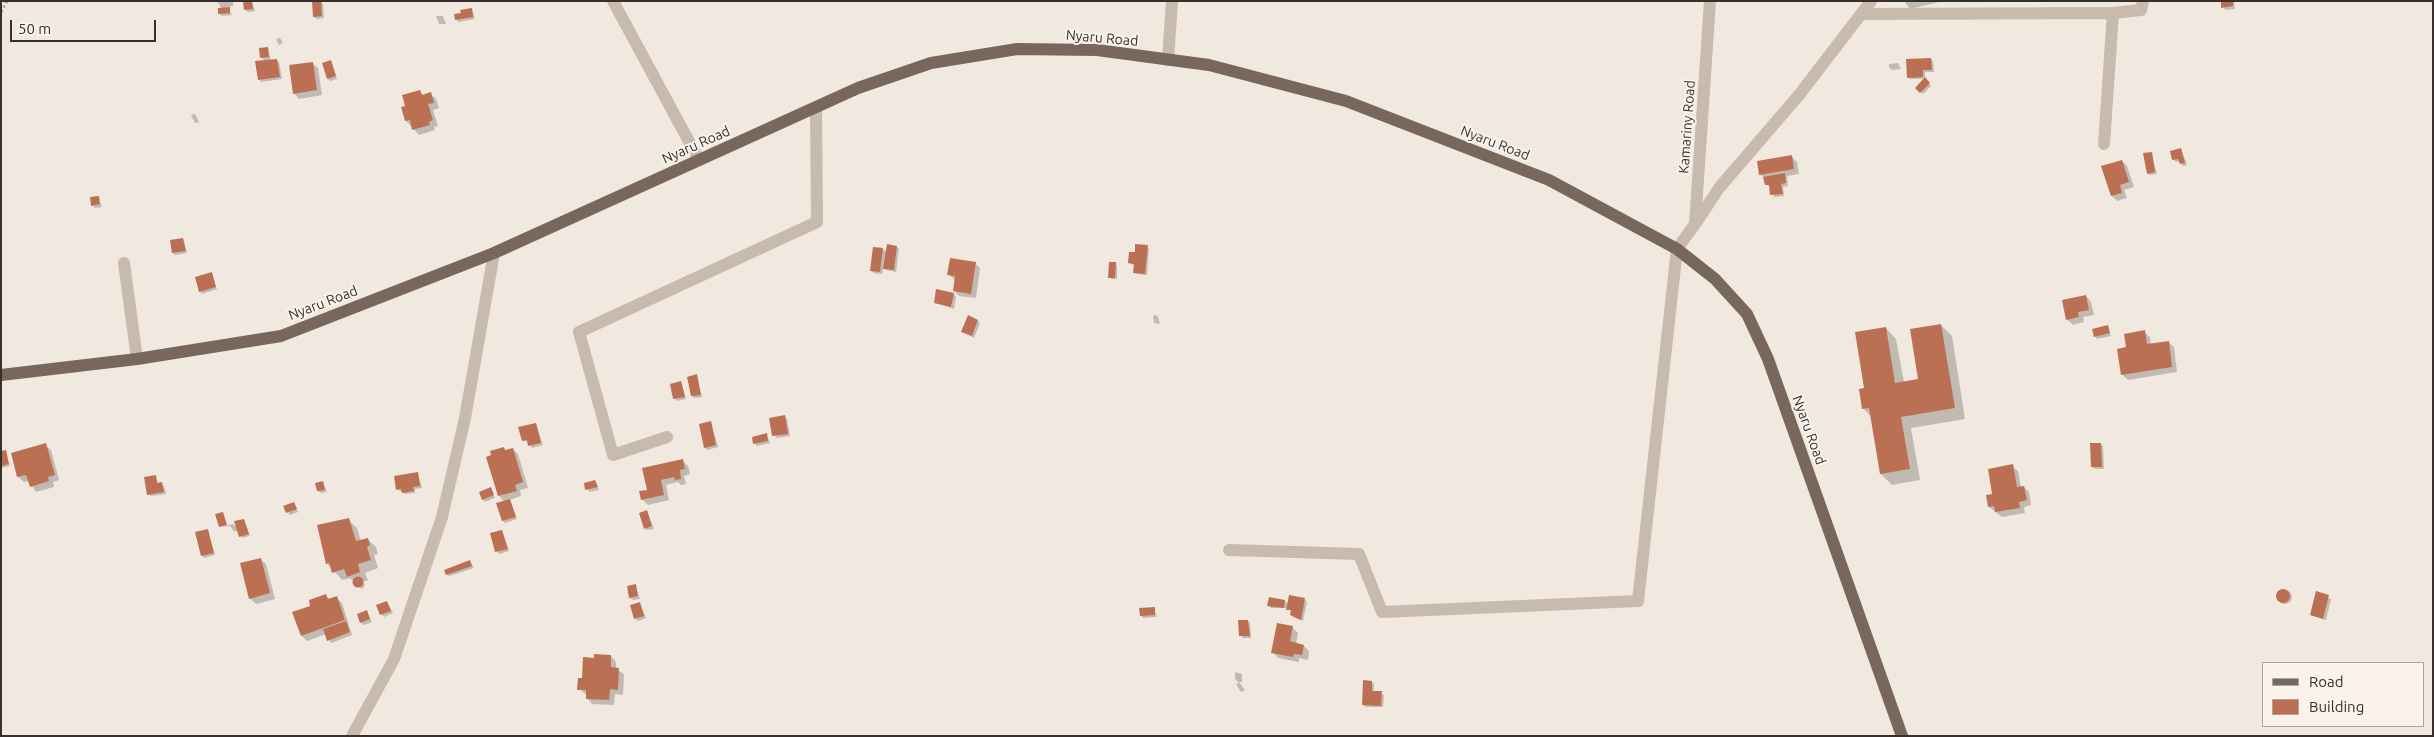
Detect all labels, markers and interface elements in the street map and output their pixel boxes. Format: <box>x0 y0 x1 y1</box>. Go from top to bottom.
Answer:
scale bar <box>12 10 159 42</box>
text: 50 m <box>18 20 51 37</box>
street label: Nyaru Road <box>1065 26 1139 50</box>
street label: Kamariny Road <box>1675 80 1699 174</box>
street label: Nyaru Road <box>1458 122 1532 164</box>
street label: Nyaru Road <box>659 123 733 167</box>
street label: Nyaru Road <box>286 282 360 324</box>
street label: Nyaru Road <box>1789 393 1829 467</box>
legend <box>2262 662 2424 727</box>
text: Road <box>2309 673 2344 690</box>
text: Building <box>2309 698 2364 715</box>

